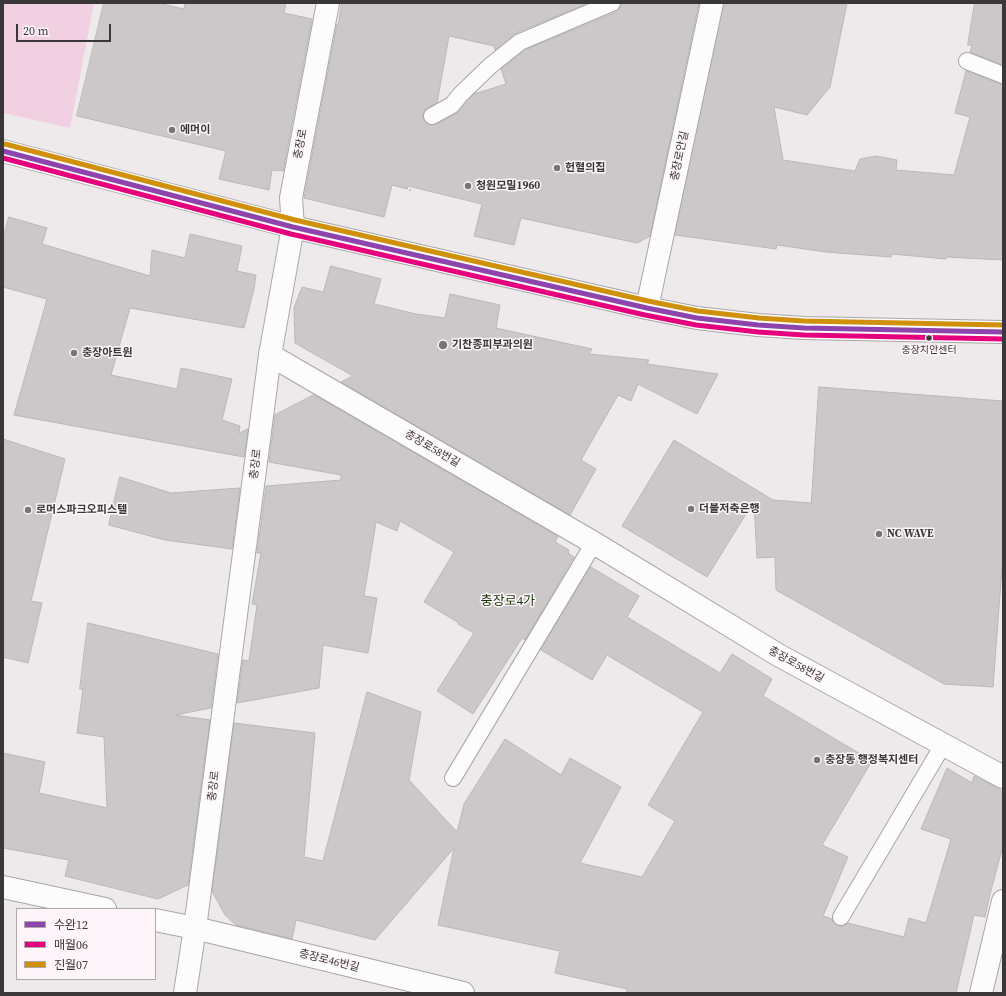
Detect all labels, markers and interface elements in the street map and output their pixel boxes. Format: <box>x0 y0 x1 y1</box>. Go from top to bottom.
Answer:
scale bar <box>18 16 113 42</box>
text: 20 m <box>23 23 49 39</box>
place label: 에머이 <box>180 123 210 137</box>
marker: 에머이 <box>167 125 177 135</box>
street label: 충장로 <box>292 128 310 160</box>
street label: 충장로안길 <box>668 130 692 182</box>
place label: 헌혈의집 <box>565 161 605 175</box>
marker: 헌혈의집 <box>552 163 562 173</box>
place label: 청원모밀1960 <box>476 179 540 193</box>
marker: 청원모밀1960 <box>463 181 473 191</box>
marker: 충장치안센터 <box>924 333 934 343</box>
place label: 기찬종피부과의원 <box>452 338 533 352</box>
marker: 기찬종피부과의원 <box>437 339 449 351</box>
place label: 충장치안센터 <box>901 344 957 356</box>
place label: 충장아트원 <box>82 346 133 360</box>
marker: 충장아트원 <box>69 348 79 358</box>
street label: 충장로58번길 <box>402 428 462 470</box>
street label: 충장로 <box>248 448 264 480</box>
place label: 더블저축은행 <box>699 502 760 516</box>
place label: 로머스파크오피스텔 <box>36 503 127 517</box>
marker: 더블저축은행 <box>686 504 696 514</box>
marker: 로머스파크오피스텔 <box>23 505 33 515</box>
place label: NC WAVE <box>887 527 934 541</box>
marker: NC WAVE <box>874 529 884 539</box>
district label: 충장로4가 <box>481 594 535 610</box>
street label: 충장로58번길 <box>766 644 826 686</box>
place label: 충장동 행정복지센터 <box>825 753 918 767</box>
marker: 충장동 행정복지센터 <box>812 755 822 765</box>
street label: 충장로 <box>206 770 222 802</box>
legend <box>16 908 156 980</box>
text: 수완12 <box>54 917 88 933</box>
text: 매월06 <box>54 937 88 953</box>
street label: 충장로46번길 <box>298 947 360 975</box>
text: 진월07 <box>54 957 88 973</box>

